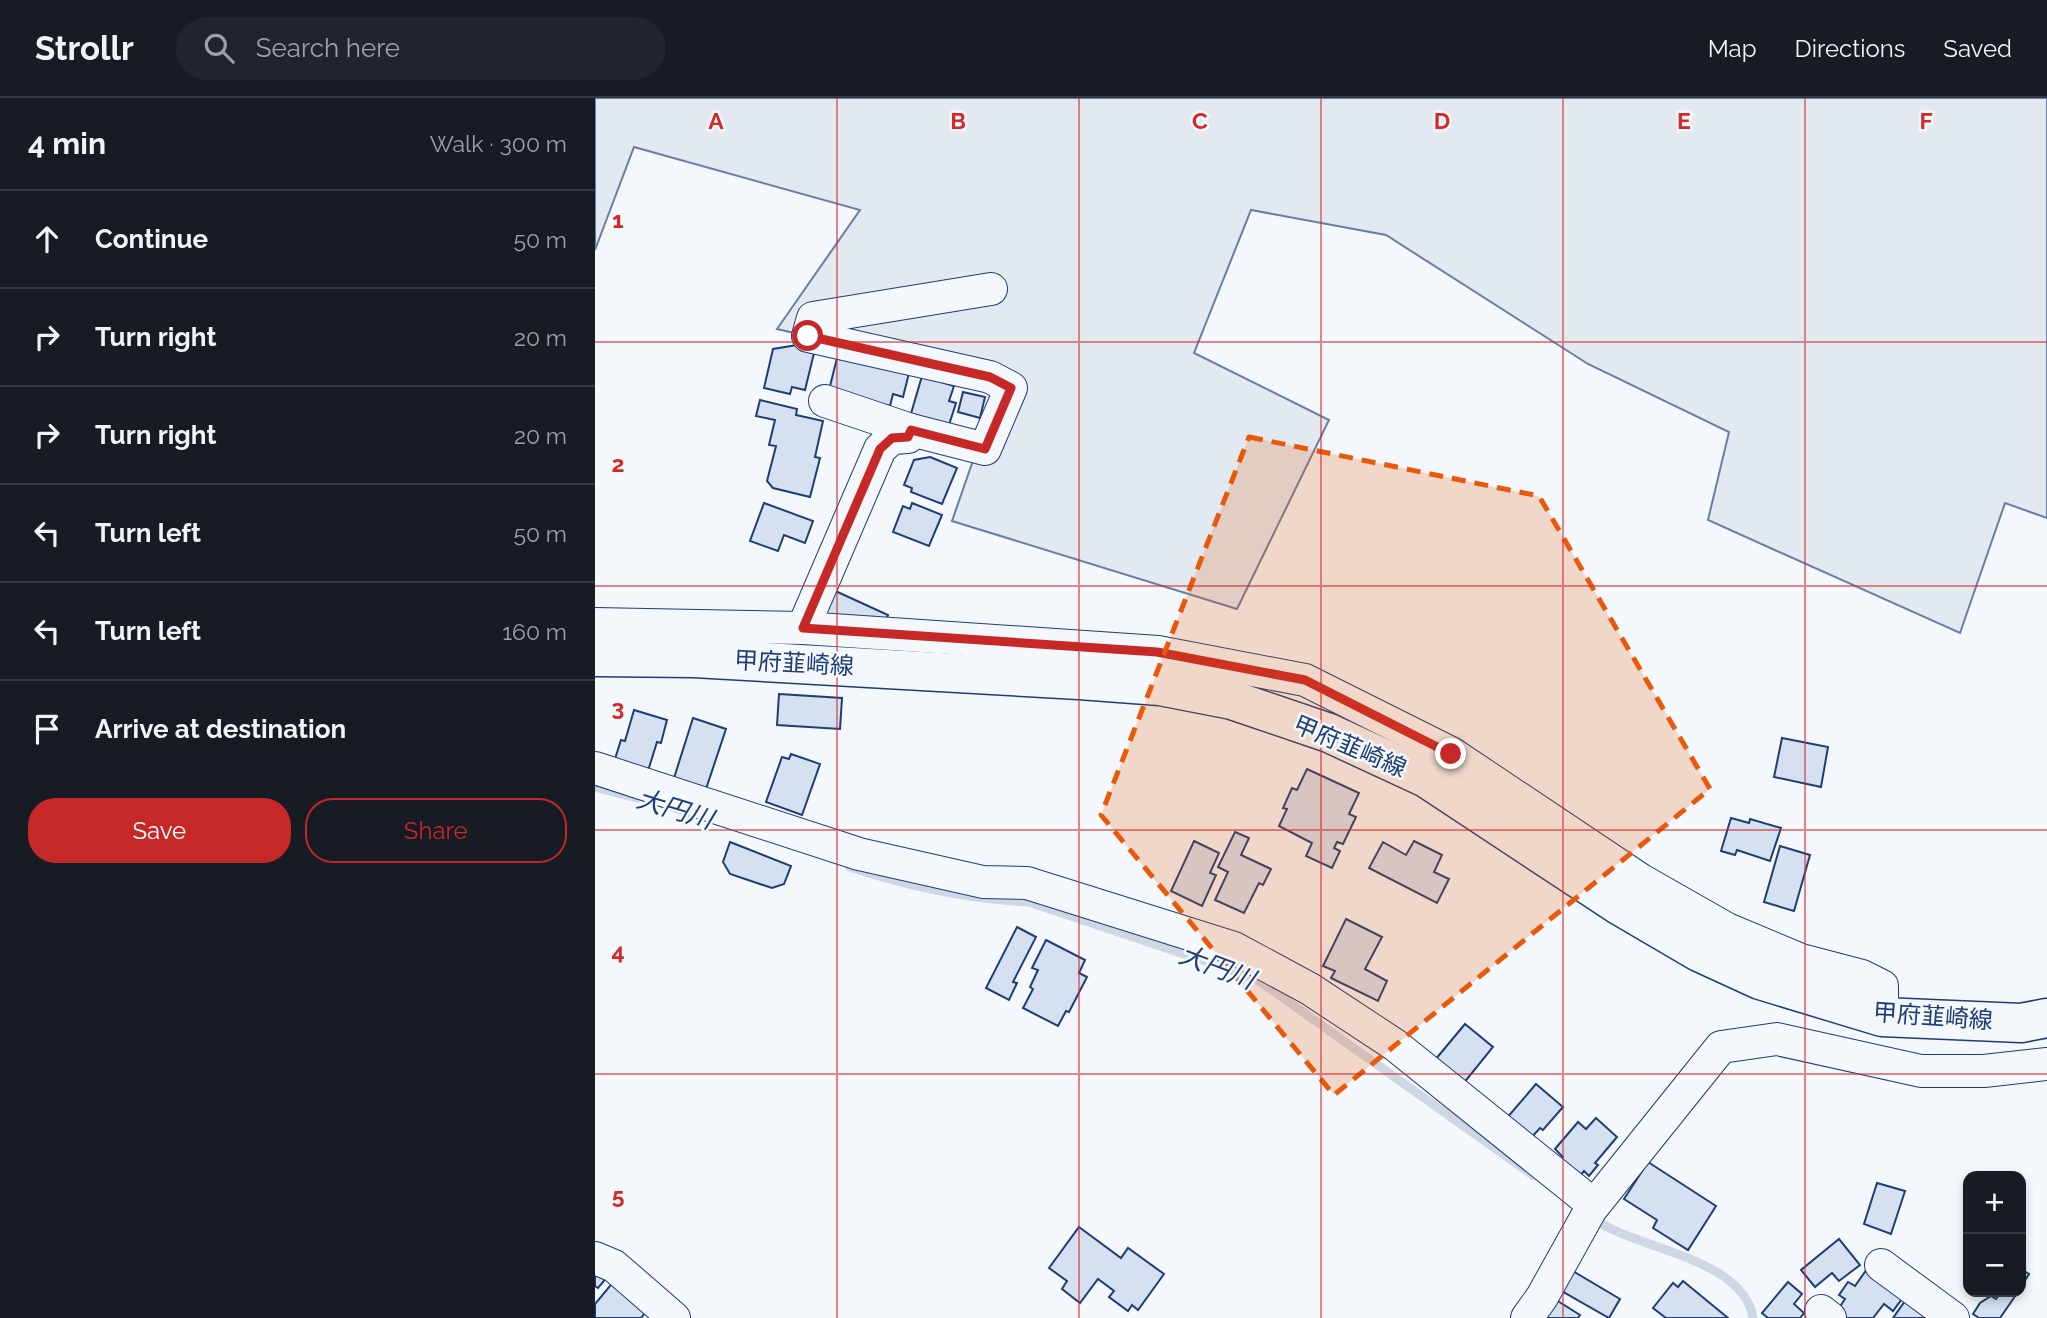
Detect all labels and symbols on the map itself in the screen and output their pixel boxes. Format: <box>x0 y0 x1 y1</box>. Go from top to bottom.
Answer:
text: A <box>708 107 724 134</box>
text: B <box>950 107 966 134</box>
text: C <box>1192 107 1208 134</box>
text: D <box>1434 107 1450 134</box>
text: E <box>1677 107 1691 134</box>
text: F <box>1919 107 1933 134</box>
text: 1 <box>612 206 624 233</box>
route start <box>792 320 823 351</box>
text: 2 <box>612 450 624 477</box>
street label: 甲府韮崎線 <box>733 645 855 681</box>
text: 3 <box>612 694 624 721</box>
street label: 甲府韮崎線 <box>1289 709 1411 783</box>
route end <box>1435 738 1466 769</box>
water label: 大円川 <box>633 783 720 836</box>
text: 4 <box>611 938 625 965</box>
water label: 大円川 <box>1175 939 1262 996</box>
street label: 甲府韮崎線 <box>1872 997 1994 1035</box>
text: 5 <box>612 1182 625 1209</box>

